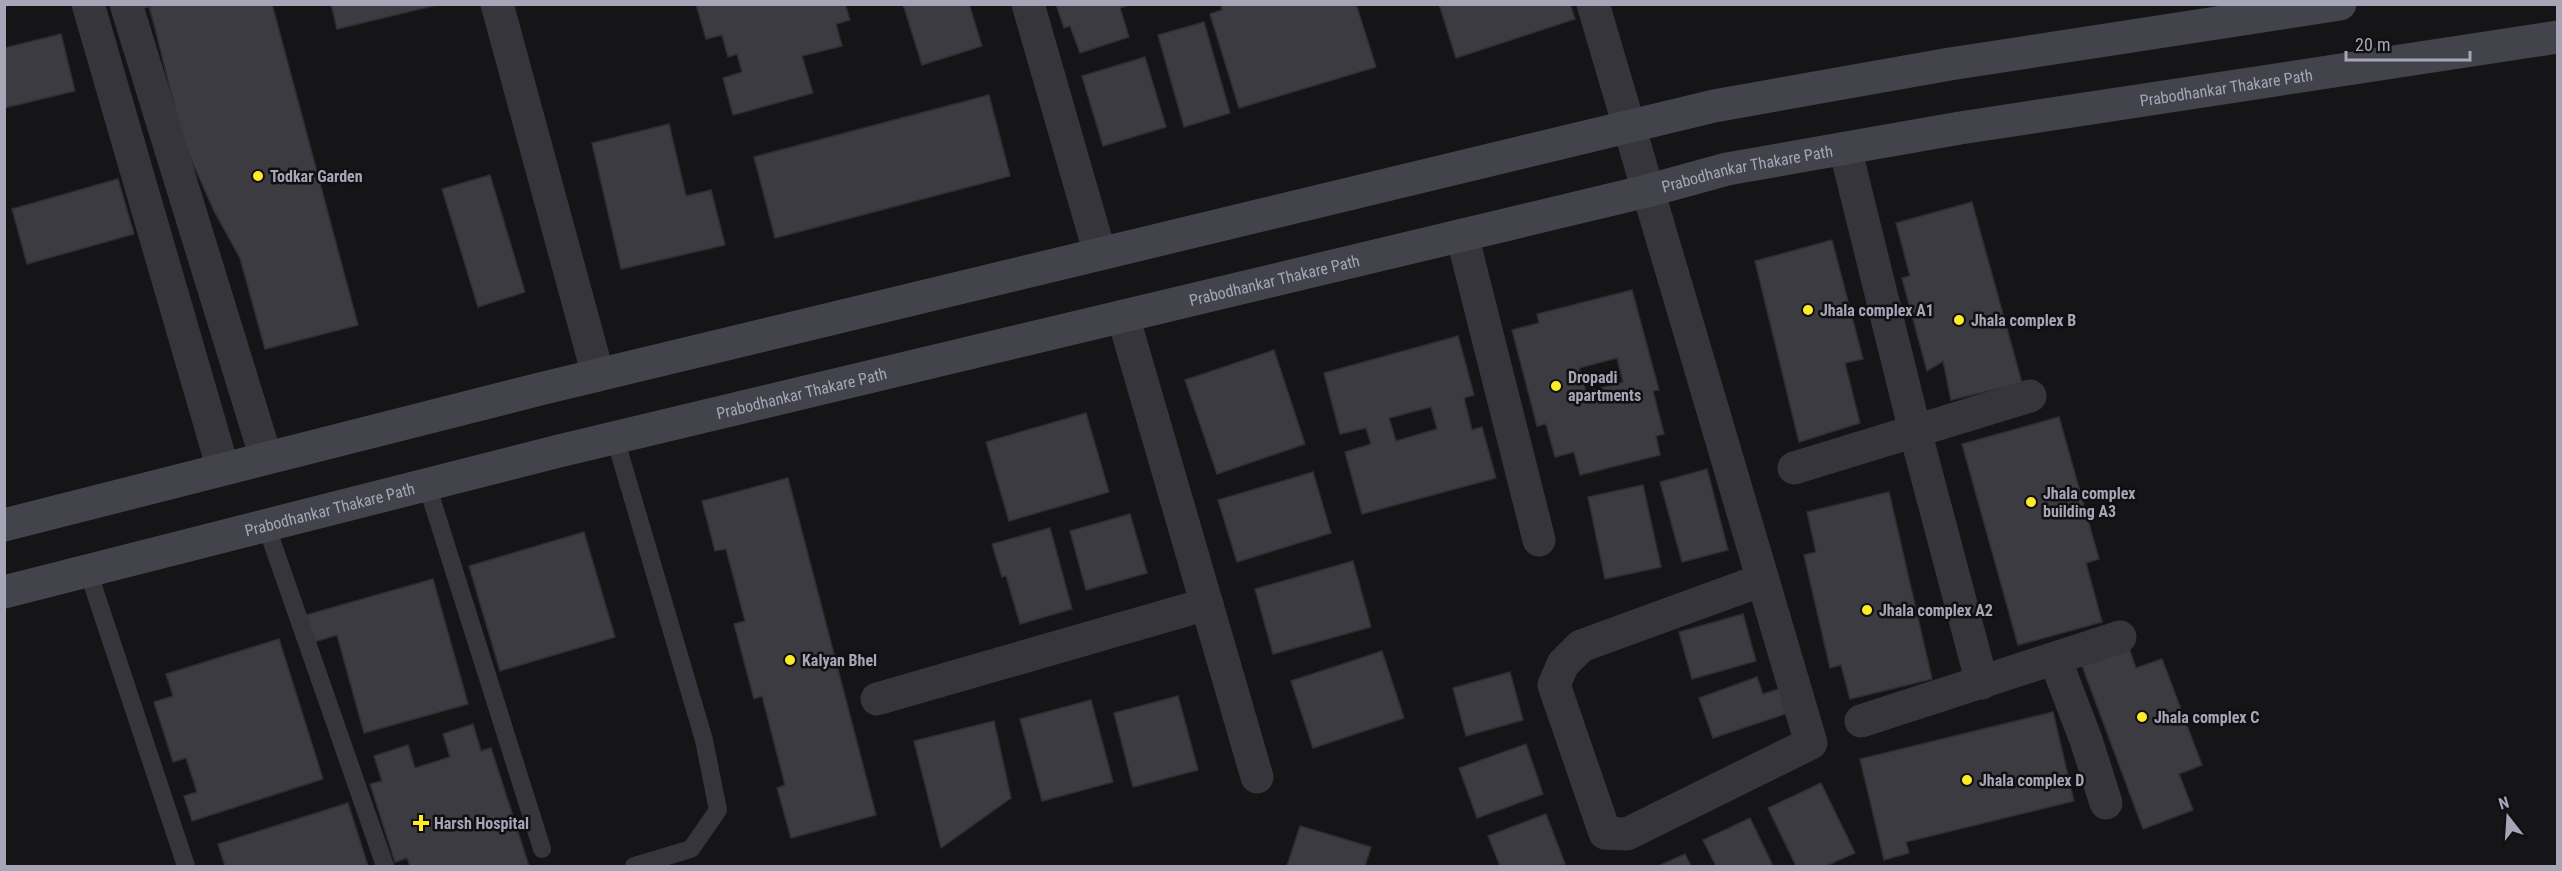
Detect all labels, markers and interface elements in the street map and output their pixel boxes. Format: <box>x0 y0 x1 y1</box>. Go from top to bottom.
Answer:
scale bar <box>2346 24 2470 62</box>
text: 20 m <box>2355 34 2390 55</box>
street label: Prabodhankar Thakare Path <box>2138 65 2314 110</box>
street label: Prabodhankar Thakare Path <box>1659 141 1834 196</box>
place label: Todkar Garden <box>270 167 363 186</box>
marker: Todkar Garden <box>251 169 265 183</box>
street label: Prabodhankar Thakare Path <box>1187 251 1361 310</box>
place label: Jhala complex A1 <box>1820 301 1934 320</box>
marker: Jhala complex A1 <box>1801 303 1815 317</box>
place label: Jhala complex B <box>1971 311 2076 330</box>
marker: Jhala complex B <box>1952 313 1966 327</box>
street label: Prabodhankar Thakare Path <box>714 363 889 423</box>
place label: Dropadi apartments <box>1568 368 1641 405</box>
marker: Dropadi apartments <box>1549 379 1563 393</box>
street label: Prabodhankar Thakare Path <box>243 479 417 540</box>
place label: Jhala complex building A3 <box>2043 484 2136 521</box>
marker: Jhala complex building A3 <box>2024 495 2038 509</box>
place label: Jhala complex A2 <box>1879 601 1993 620</box>
marker: Jhala complex A2 <box>1860 603 1874 617</box>
place label: Kalyan Bhel <box>802 651 877 670</box>
marker: Kalyan Bhel <box>783 653 797 667</box>
place label: Jhala complex C <box>2154 708 2259 727</box>
marker: Jhala complex C <box>2135 710 2149 724</box>
place label: Jhala complex D <box>1979 771 2084 790</box>
marker: Jhala complex D <box>1960 773 1974 787</box>
north arrow <box>2478 787 2538 847</box>
text: N <box>2496 793 2511 814</box>
marker: Harsh Hospital <box>412 814 430 832</box>
place label: Harsh Hospital <box>434 814 529 833</box>

